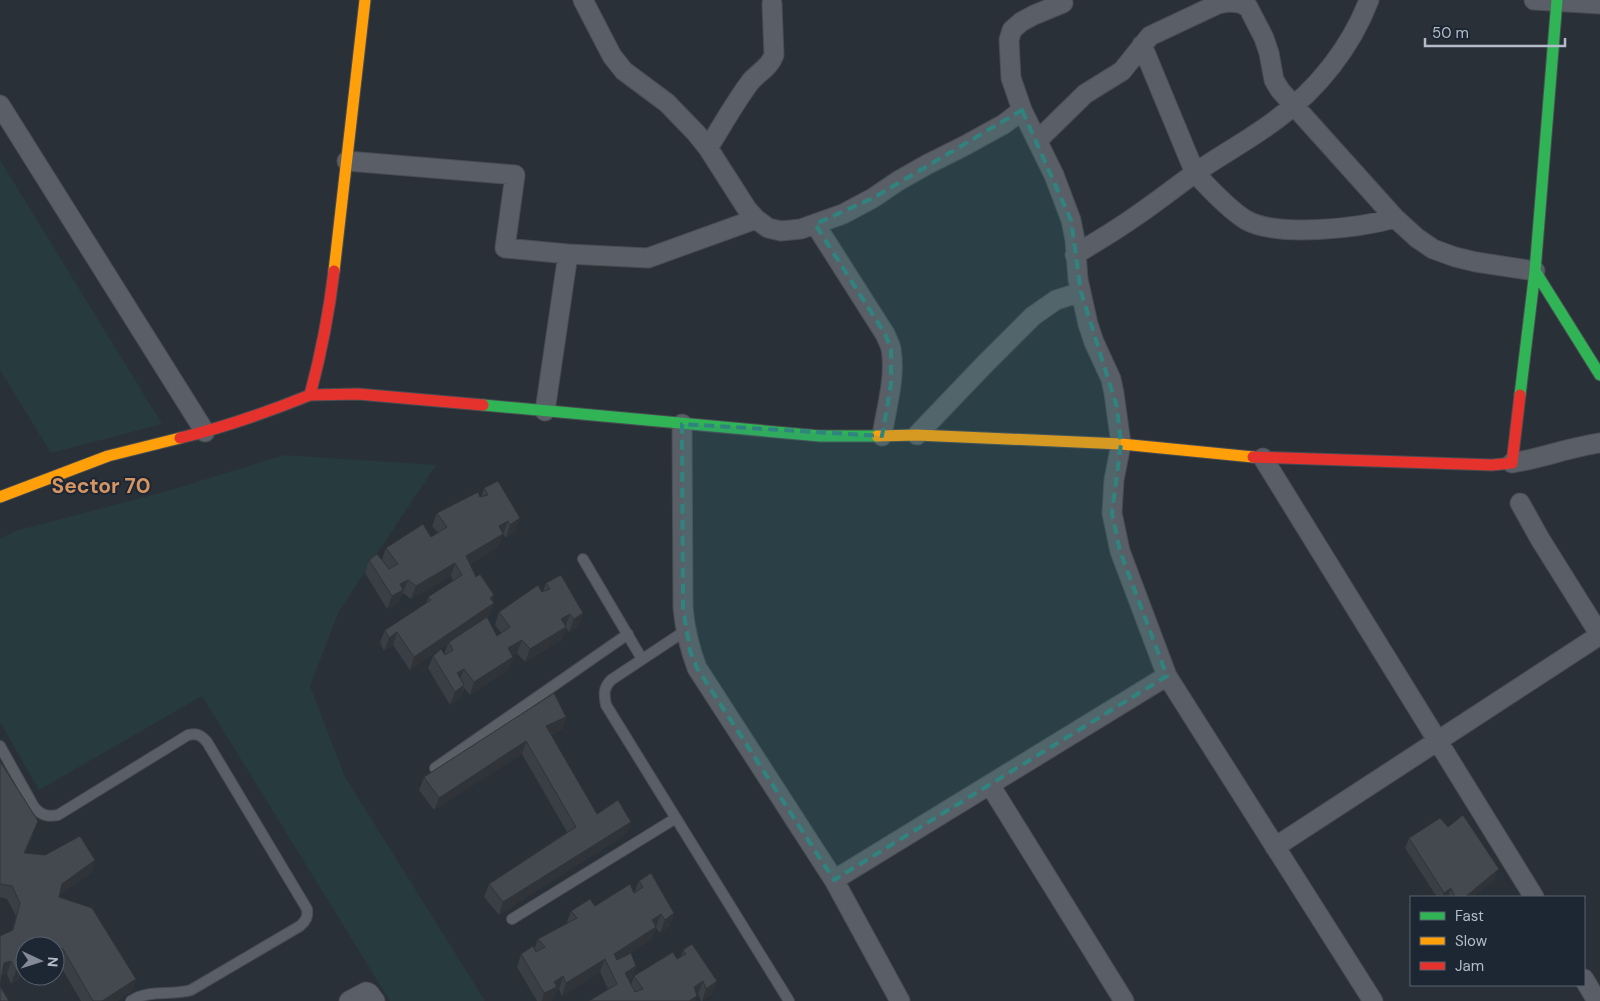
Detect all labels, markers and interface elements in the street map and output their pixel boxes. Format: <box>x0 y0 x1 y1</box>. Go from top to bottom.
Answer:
scale bar <box>1425 15 1565 47</box>
text: 50 m <box>1432 23 1469 43</box>
district label: Sector 70 <box>51 472 151 500</box>
legend <box>1410 896 1585 986</box>
text: Fast <box>1455 906 1484 926</box>
text: Slow <box>1455 931 1488 951</box>
north arrow <box>15 936 65 986</box>
text: N <box>44 956 62 968</box>
text: Jam <box>1455 956 1484 976</box>

